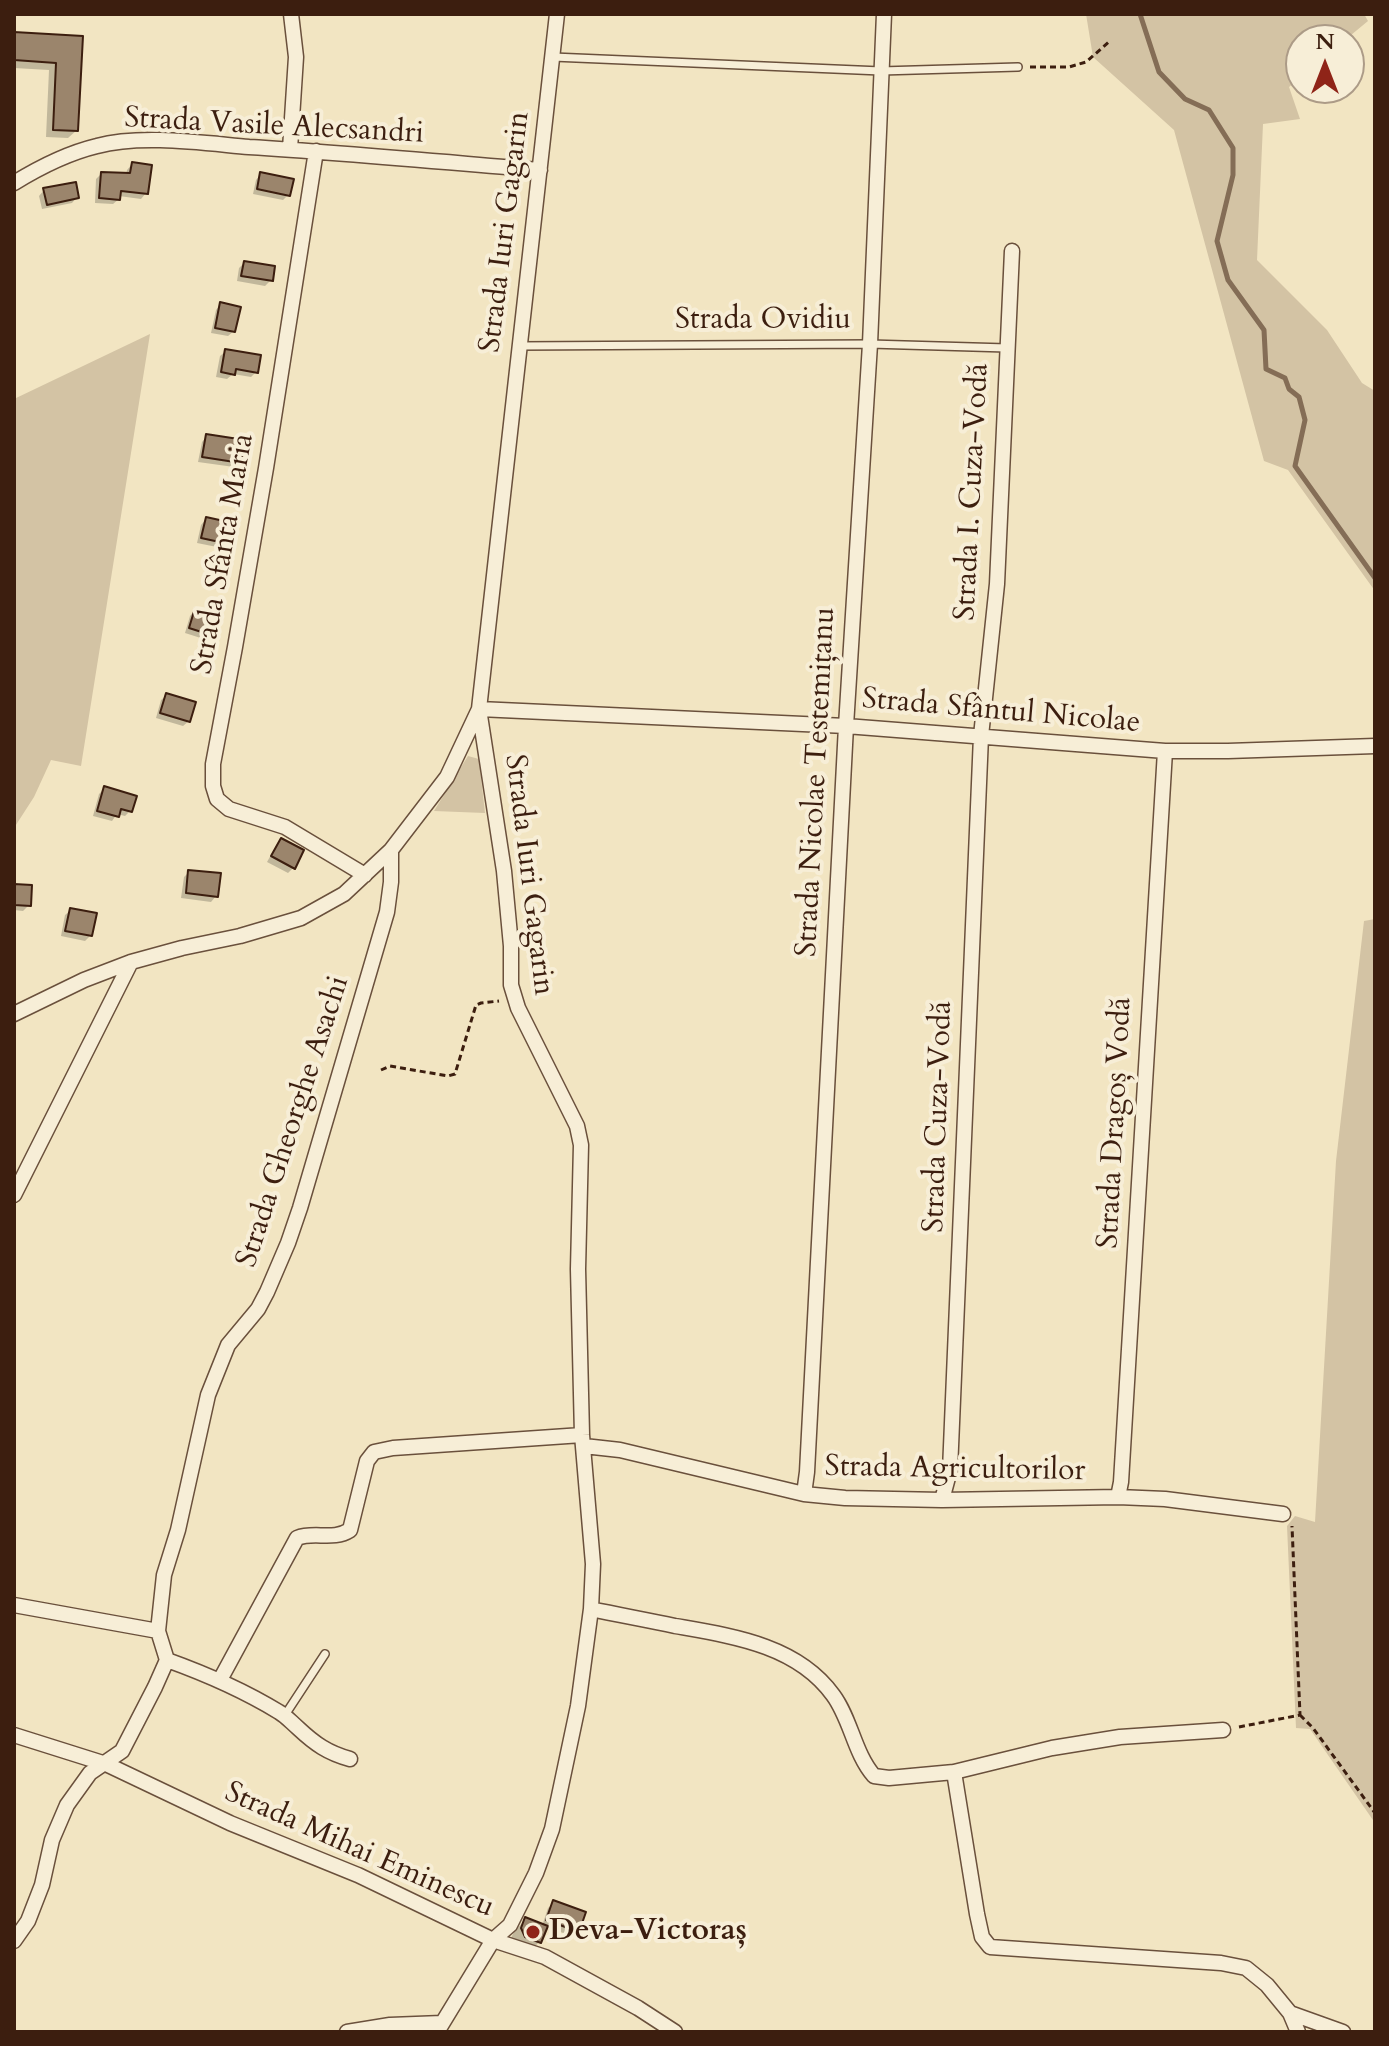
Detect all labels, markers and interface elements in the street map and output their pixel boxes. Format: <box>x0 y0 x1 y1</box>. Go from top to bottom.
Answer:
north arrow <box>1285 24 1365 104</box>
text: N <box>1315 27 1335 57</box>
street label: Strada Vasile Alecsandri <box>123 101 425 153</box>
street label: Strada Iuri Gagarin <box>473 109 539 355</box>
street label: Strada Ovidiu <box>675 303 851 339</box>
street label: Strada I. Cuza-Vodă <box>948 363 998 621</box>
street label: Strada Sfânta Maria <box>185 431 263 677</box>
street label: Strada Nicolae Testemițanu <box>790 606 844 958</box>
street label: Strada Sfântul Nicolae <box>860 682 1142 742</box>
street label: Strada Iuri Gagarin <box>495 752 561 998</box>
street label: Strada Gheorghe Asachi <box>230 972 358 1272</box>
street label: Strada Dragoș Vodă <box>1091 996 1141 1250</box>
street label: Strada Cuza-Vodă <box>917 1001 961 1233</box>
street label: Strada Agricultorilor <box>824 1450 1086 1490</box>
street label: Strada Mihai Eminescu <box>219 1775 499 1927</box>
place label: Deva-Victoraș <box>549 1914 747 1950</box>
marker: Deva-Victoraș <box>524 1923 542 1941</box>

